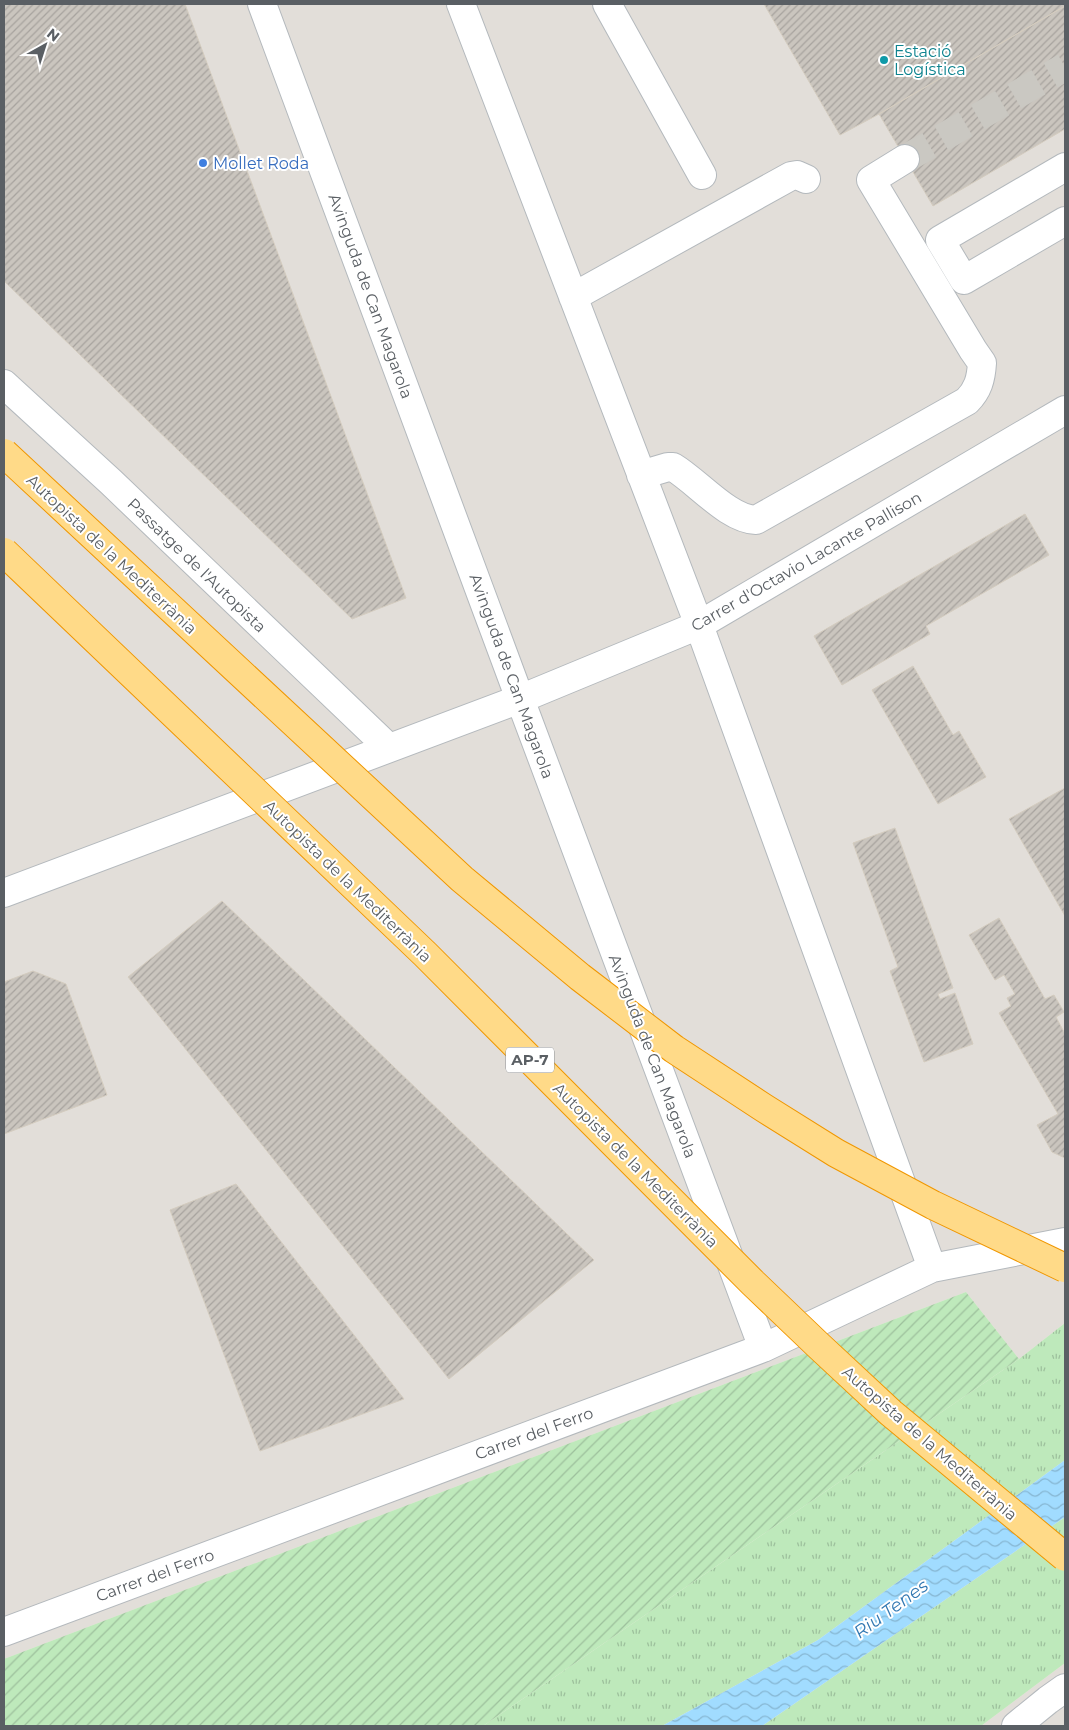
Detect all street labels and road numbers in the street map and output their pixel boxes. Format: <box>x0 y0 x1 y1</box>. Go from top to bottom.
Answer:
street label: Avinguda de Can Magarola <box>325 191 416 401</box>
street label: Autopista de la Mediterrània <box>23 470 201 638</box>
street label: Carrer d'Octavio Lacante Pallison <box>688 487 925 635</box>
street label: Passatge de l'Autopista <box>123 494 270 637</box>
street label: Avinguda de Can Magarola <box>466 571 557 781</box>
street label: Autopista de la Mediterrània <box>260 796 435 967</box>
street label: Avinguda de Can Magarola <box>605 952 700 1161</box>
road number: AP-7 <box>506 1048 554 1072</box>
street label: Autopista de la Mediterrània <box>549 1079 722 1252</box>
street label: Autopista de la Mediterrània <box>838 1362 1021 1525</box>
street label: Carrer del Ferro <box>472 1403 596 1464</box>
street label: Carrer del Ferro <box>93 1545 217 1606</box>

